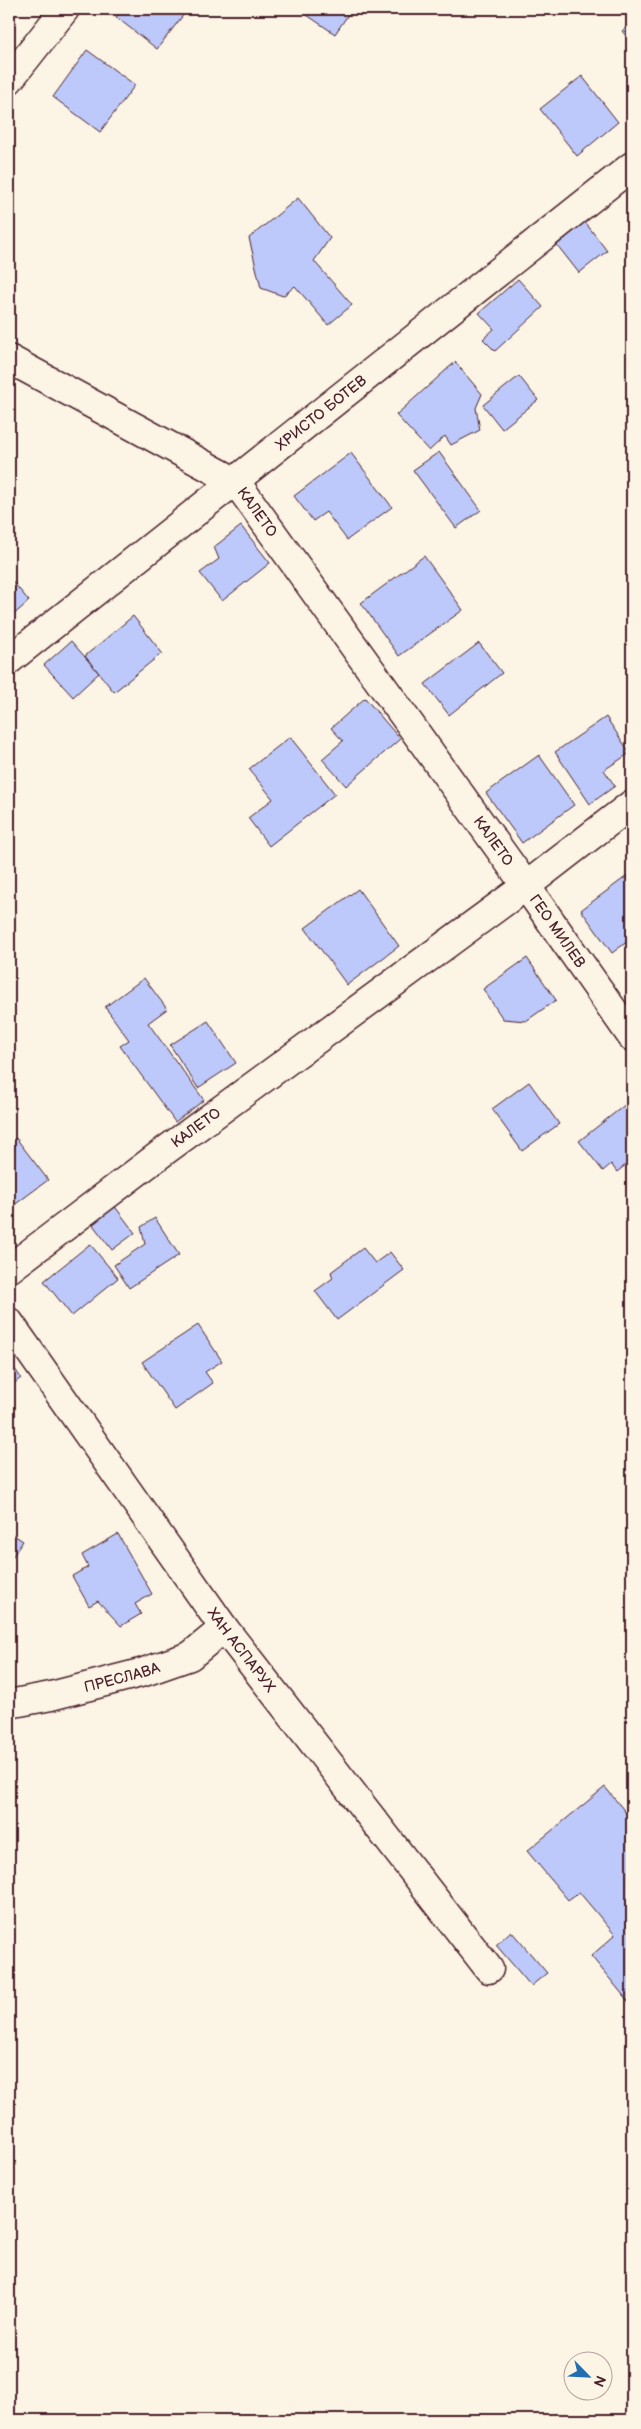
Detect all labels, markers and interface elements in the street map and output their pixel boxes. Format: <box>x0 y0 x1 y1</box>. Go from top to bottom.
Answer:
street label: ХРИСТО БОТЕВ <box>272 371 371 455</box>
street label: КАЛЕТО <box>233 483 282 541</box>
street label: КАЛЕТО <box>469 812 518 870</box>
street label: ГЕО МИЛЕВ <box>525 891 590 972</box>
street label: КАЛЕТО <box>167 1103 225 1152</box>
street label: ХАН АСПАРУХ <box>203 1604 280 1696</box>
street label: ПРЕСЛАВА <box>82 1657 163 1697</box>
north arrow <box>564 2352 614 2402</box>
text: N <box>590 2373 609 2389</box>

